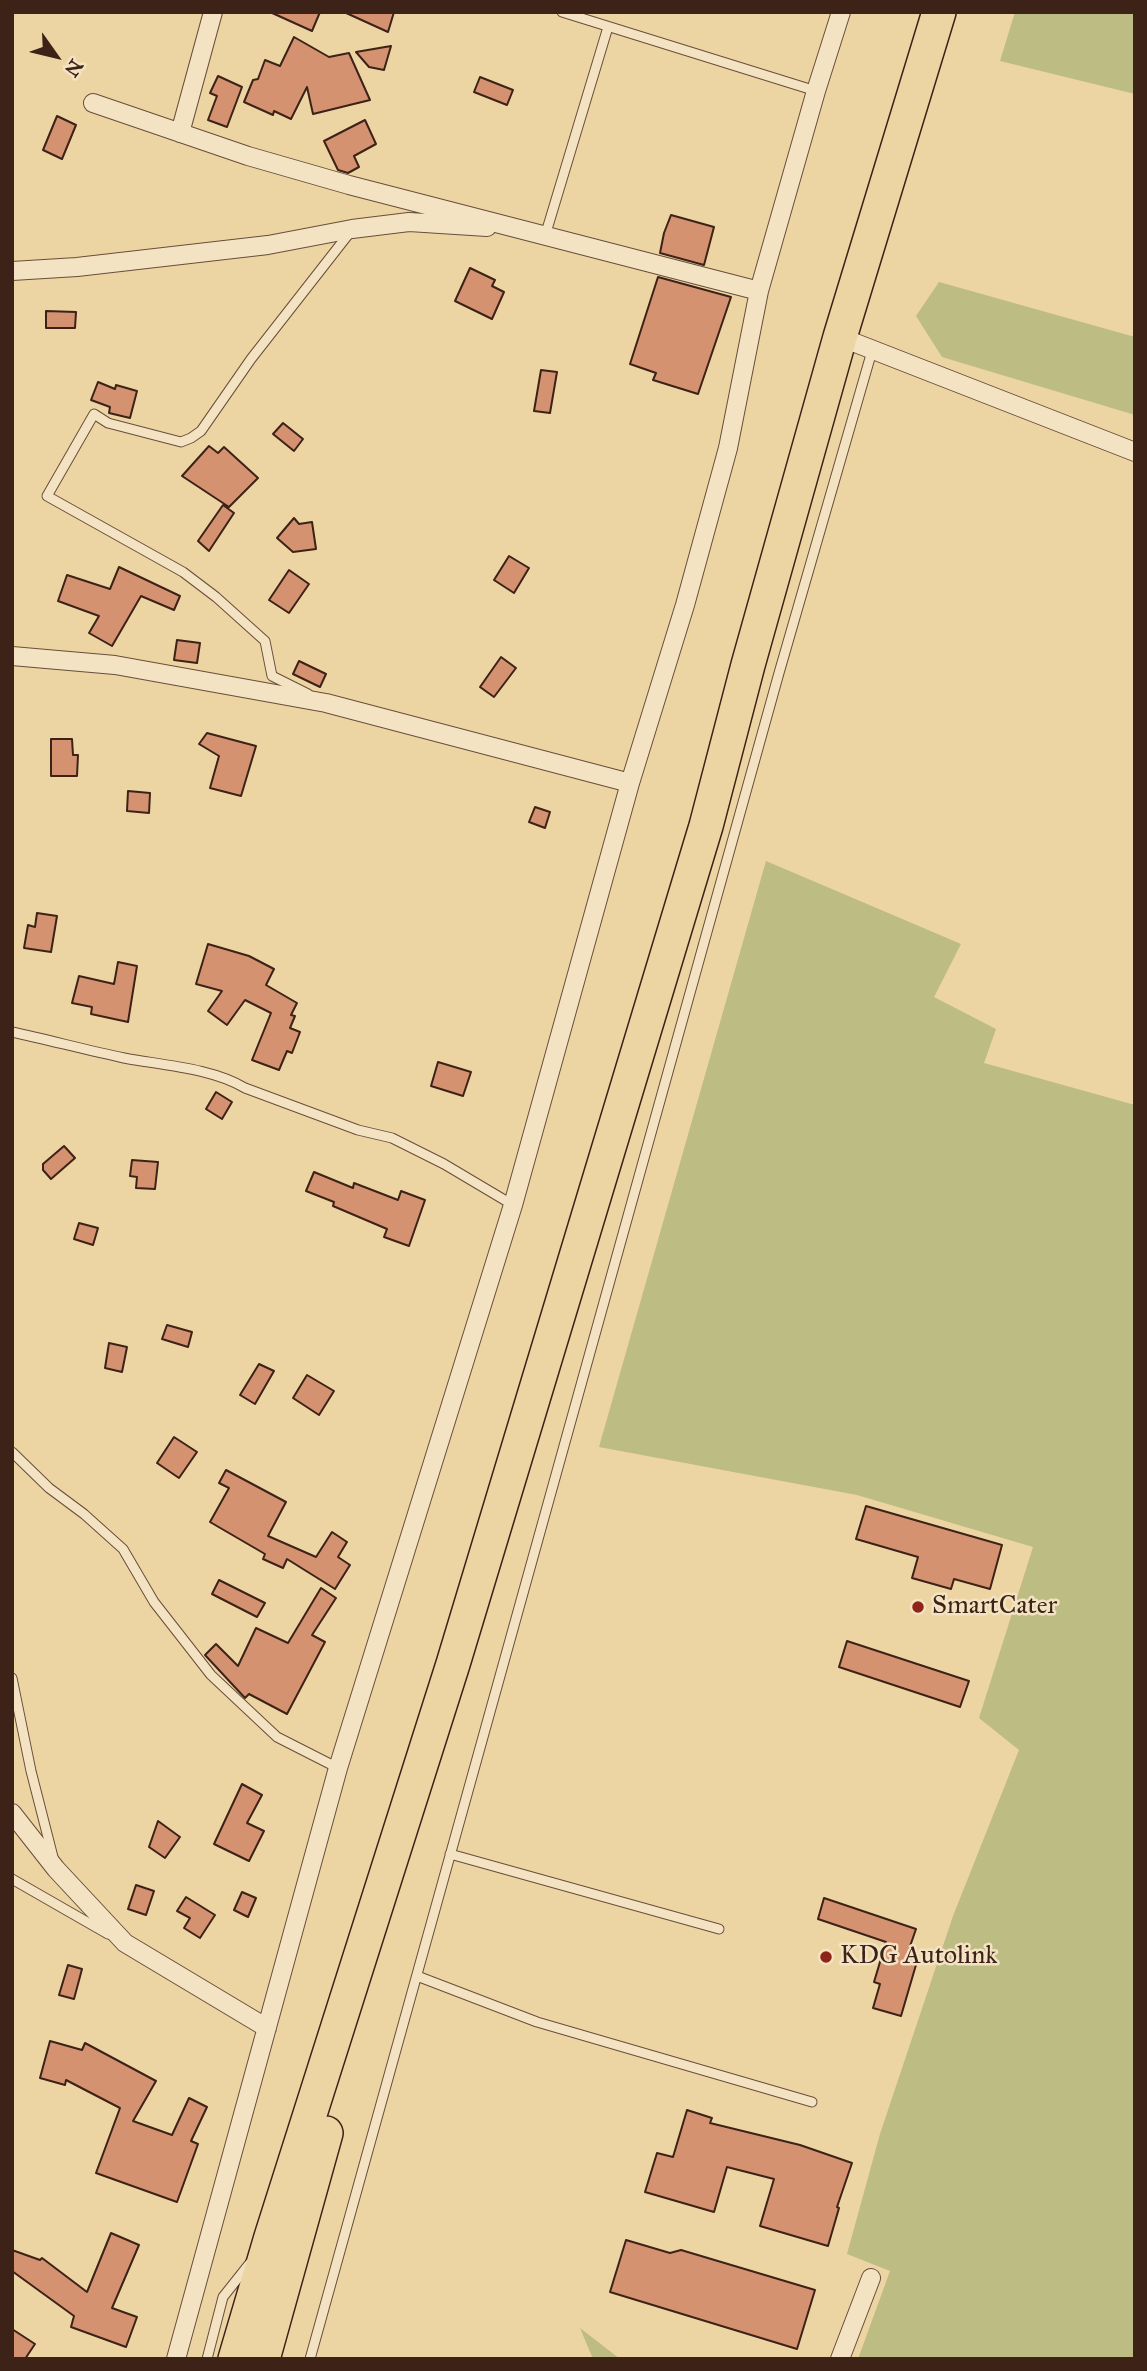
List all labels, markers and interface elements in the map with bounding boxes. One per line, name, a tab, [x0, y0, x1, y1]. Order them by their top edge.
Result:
north arrow	[21, 21, 91, 91]
text: N	[60, 55, 88, 81]
place label: SmartCater	[932, 1591, 1057, 1623]
marker: SmartCater	[910, 1599, 926, 1615]
place label: KDG Autolink	[840, 1941, 997, 1973]
marker: KDG Autolink	[818, 1949, 834, 1965]

